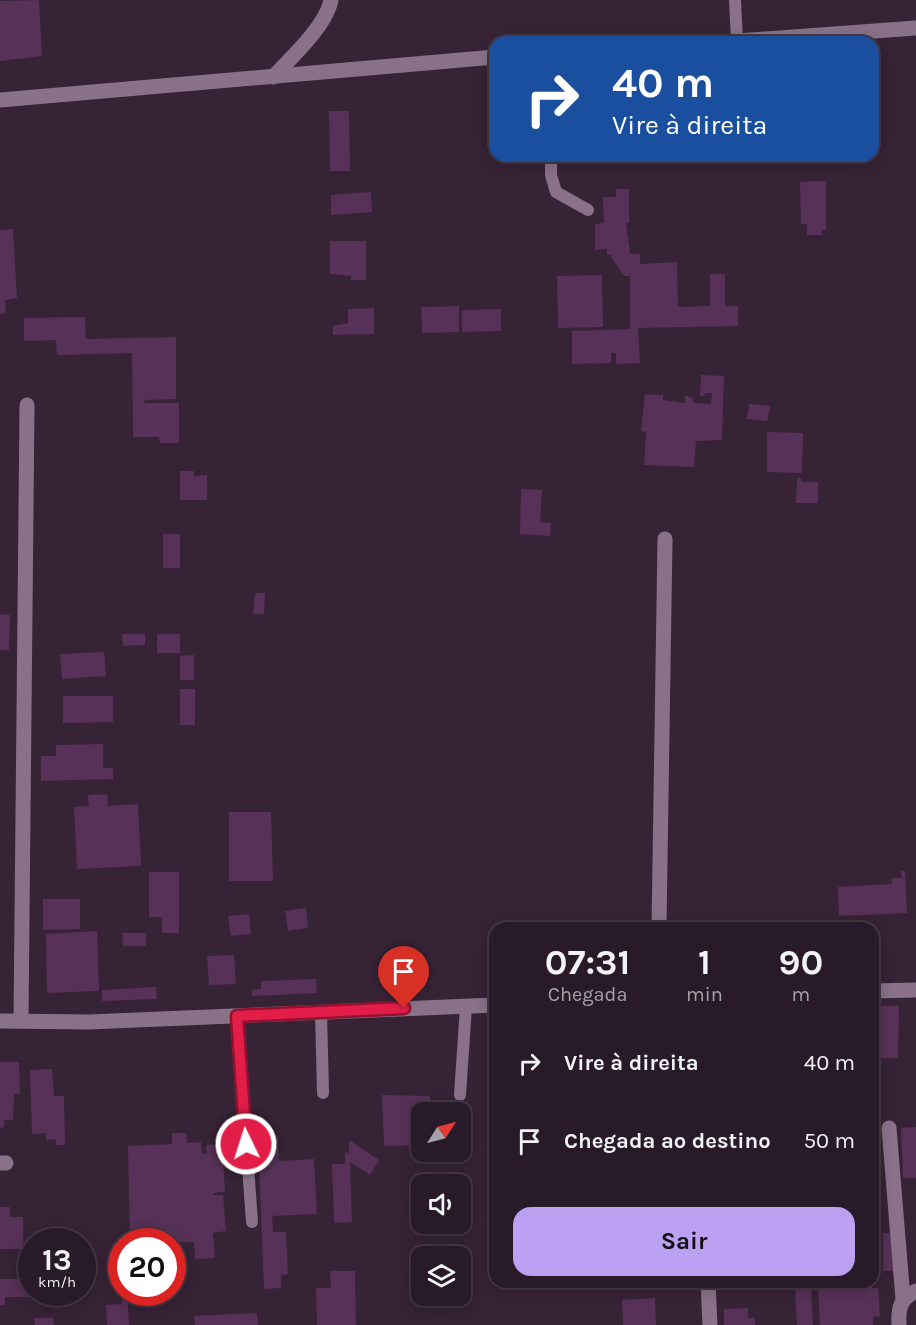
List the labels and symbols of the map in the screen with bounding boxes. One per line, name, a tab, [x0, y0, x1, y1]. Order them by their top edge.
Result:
pin	[378, 946, 429, 1008]
north arrow	[411, 1102, 471, 1162]
position arrow	[214, 1112, 278, 1176]
speed limit sign: 20	[108, 1228, 186, 1306]

